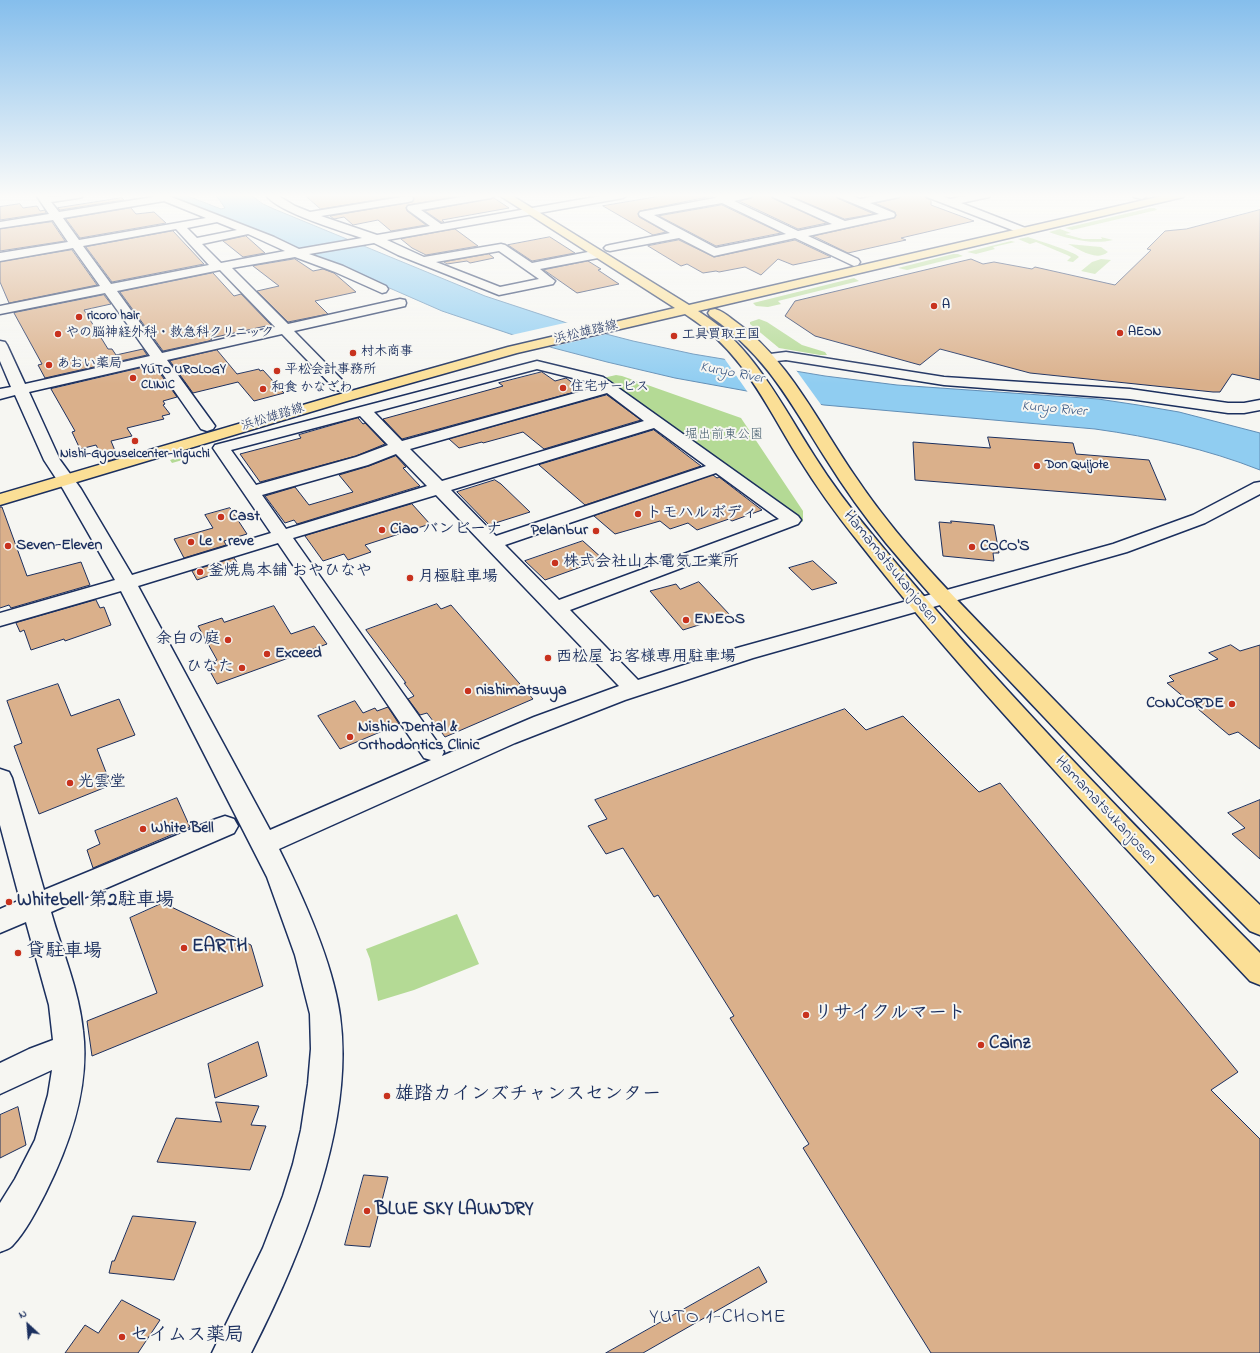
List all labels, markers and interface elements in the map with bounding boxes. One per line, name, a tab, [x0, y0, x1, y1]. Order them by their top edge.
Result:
place label: A	[942, 298, 950, 314]
marker: A	[929, 301, 939, 311]
place label: ricoro hair	[87, 309, 140, 325]
marker: ricoro hair	[74, 312, 84, 322]
street label: 浜松雄踏線	[553, 318, 619, 348]
place label: AEON	[1128, 325, 1161, 341]
place label: やの脳神経外科・救急科クリニック	[66, 326, 274, 342]
place label: 工具買取王国	[682, 328, 760, 344]
marker: AEON	[1115, 328, 1125, 338]
marker: やの脳神経外科・救急科クリニック	[53, 329, 63, 339]
marker: 工具買取王国	[669, 331, 679, 341]
place label: 村木商事	[361, 345, 413, 361]
marker: 村木商事	[348, 348, 358, 358]
place label: あおい薬局	[57, 357, 122, 373]
marker: あおい薬局	[44, 360, 54, 370]
water label: Kuryo River	[699, 360, 765, 388]
place label: YUTO UROLOGY CLINIC	[141, 363, 226, 394]
place label: 平松会計事務所	[285, 363, 376, 379]
marker: 平松会計事務所	[272, 366, 282, 376]
marker: YUTO UROLOGY CLINIC	[128, 373, 138, 383]
place label: 住宅サービス	[571, 380, 649, 396]
place label: 和食 かなざわ	[271, 381, 352, 397]
marker: 住宅サービス	[558, 383, 568, 393]
marker: 和食 かなざわ	[258, 384, 268, 394]
water label: Kuryo River	[1021, 399, 1087, 421]
street label: 浜松雄踏線	[240, 401, 306, 435]
park label: 堀出前東公園	[685, 428, 763, 444]
marker: Nishi-Gyouseicenter-Iriguchi	[130, 436, 140, 446]
place label: Nishi-Gyouseicenter-Iriguchi	[60, 447, 210, 463]
place label: Don Quijote	[1045, 458, 1109, 474]
marker: Don Quijote	[1032, 461, 1042, 471]
place label: トモハルボディ	[646, 504, 758, 524]
place label: Cast	[229, 507, 260, 527]
street label: Hamamatsukanjosen	[838, 507, 942, 629]
marker: トモハルボディ	[633, 509, 643, 519]
marker: Cast	[216, 512, 226, 522]
place label: Ciao バンビーナ	[390, 520, 502, 540]
place label: Pelanbur	[531, 521, 588, 541]
marker: Ciao バンビーナ	[377, 525, 387, 535]
marker: Pelanbur	[591, 526, 601, 536]
place label: Le・reve	[199, 532, 254, 552]
place label: Seven-Eleven	[16, 536, 102, 556]
marker: Le・reve	[186, 537, 196, 547]
place label: COCO'S	[980, 537, 1030, 557]
marker: Seven-Eleven	[3, 541, 13, 551]
marker: COCO'S	[967, 542, 977, 552]
place label: 株式会社山本電気工業所	[563, 553, 739, 573]
marker: 株式会社山本電気工業所	[550, 558, 560, 568]
place label: 釜焼鳥本舗 おやひなや	[208, 562, 372, 582]
marker: 釜焼鳥本舗 おやひなや	[195, 567, 205, 577]
place label: 月極駐車場	[418, 568, 498, 588]
marker: 月極駐車場	[405, 573, 415, 583]
place label: ENEOS	[694, 610, 745, 630]
marker: ENEOS	[681, 615, 691, 625]
place label: 余白の庭	[156, 630, 220, 650]
marker: 余白の庭	[223, 635, 233, 645]
place label: Exceed	[275, 644, 322, 664]
place label: 西松屋 お客様専用駐車場	[556, 648, 736, 668]
marker: Exceed	[262, 649, 272, 659]
marker: 西松屋 お客様専用駐車場	[543, 653, 553, 663]
place label: ひなた	[186, 658, 234, 678]
marker: ひなた	[237, 663, 247, 673]
place label: nishimatsuya	[476, 681, 567, 701]
marker: nishimatsuya	[463, 686, 473, 696]
place label: CONCORDE	[1146, 694, 1224, 714]
marker: CONCORDE	[1227, 699, 1237, 709]
place label: Nishio Dental & Orthodontics Clinic	[358, 718, 480, 756]
marker: Nishio Dental & Orthodontics Clinic	[345, 732, 355, 742]
street label: Hamamatsukanjosen	[1050, 753, 1160, 869]
place label: 光雲堂	[78, 773, 126, 793]
marker: 光雲堂	[65, 778, 75, 788]
place label: White Bell	[151, 819, 214, 839]
marker: White Bell	[138, 824, 148, 834]
place label: Whitebell 第2駐車場	[17, 891, 174, 913]
marker: Whitebell 第2駐車場	[4, 897, 14, 907]
place label: EARTH	[192, 937, 248, 959]
place label: 貸駐車場	[26, 942, 102, 964]
marker: EARTH	[179, 943, 189, 953]
marker: 貸駐車場	[13, 948, 23, 958]
place label: リサイクルマート	[814, 1004, 966, 1026]
marker: リサイクルマート	[801, 1010, 811, 1020]
place label: Cainz	[989, 1034, 1030, 1056]
marker: Cainz	[976, 1040, 986, 1050]
place label: 雄踏カインズチャンスセンター	[395, 1085, 661, 1107]
marker: 雄踏カインズチャンスセンター	[382, 1091, 392, 1101]
place label: BLUE SKY LAUNDRY	[375, 1200, 534, 1222]
marker: BLUE SKY LAUNDRY	[362, 1206, 372, 1216]
north arrow	[8, 1305, 48, 1345]
text: N	[16, 1305, 30, 1323]
district label: YUTO 1-CHOME	[649, 1307, 787, 1331]
place label: セイムス薬局	[130, 1326, 244, 1348]
marker: セイムス薬局	[117, 1332, 127, 1342]

